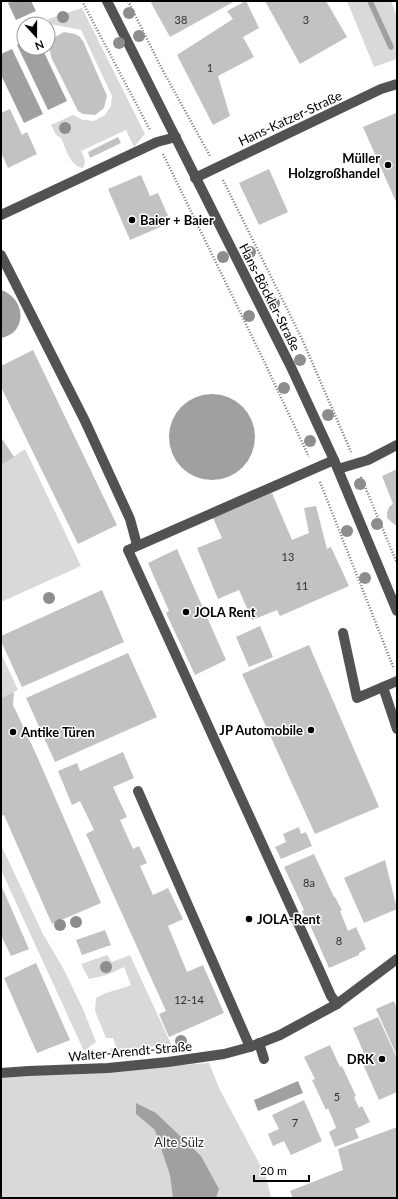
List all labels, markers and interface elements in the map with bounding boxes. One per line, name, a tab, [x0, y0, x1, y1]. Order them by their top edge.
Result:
house number: 38	[175, 13, 187, 26]
house number: 3	[303, 13, 309, 26]
north arrow	[16, 16, 56, 56]
text: N	[33, 38, 46, 53]
house number: 1	[207, 61, 213, 74]
street label: Hans-Katzer-Straße	[236, 87, 344, 149]
place label: Müller Holzgroßhandel	[288, 150, 380, 181]
marker: Müller Holzgroßhandel	[383, 160, 393, 170]
place label: Baier + Baier	[140, 212, 214, 228]
marker: Baier + Baier	[127, 215, 137, 225]
street label: Hans-Böckler-Straße	[236, 241, 304, 354]
house number: 13	[282, 550, 294, 563]
house number: 11	[296, 579, 308, 592]
place label: JOLA Rent	[194, 604, 256, 620]
marker: JOLA Rent	[181, 607, 191, 617]
place label: JP Automobile	[219, 722, 303, 738]
place label: Antike Türen	[20, 724, 95, 740]
marker: JP Automobile	[306, 725, 316, 735]
marker: Antike Türen	[8, 727, 18, 737]
house number: 8a	[303, 876, 315, 889]
place label: JOLA-Rent	[257, 911, 321, 927]
marker: JOLA-Rent	[244, 914, 254, 924]
house number: 8	[336, 934, 342, 947]
house number: 12-14	[174, 993, 204, 1006]
street label: Walter-Arendt-Straße	[67, 1038, 193, 1064]
place label: DRK	[347, 1051, 375, 1067]
marker: DRK	[377, 1054, 387, 1064]
house number: 5	[334, 1090, 340, 1103]
house number: 7	[292, 1116, 298, 1129]
park label: Alte Sülz	[154, 1134, 204, 1150]
scale bar	[254, 1157, 309, 1183]
text: 20 m	[260, 1163, 287, 1178]

